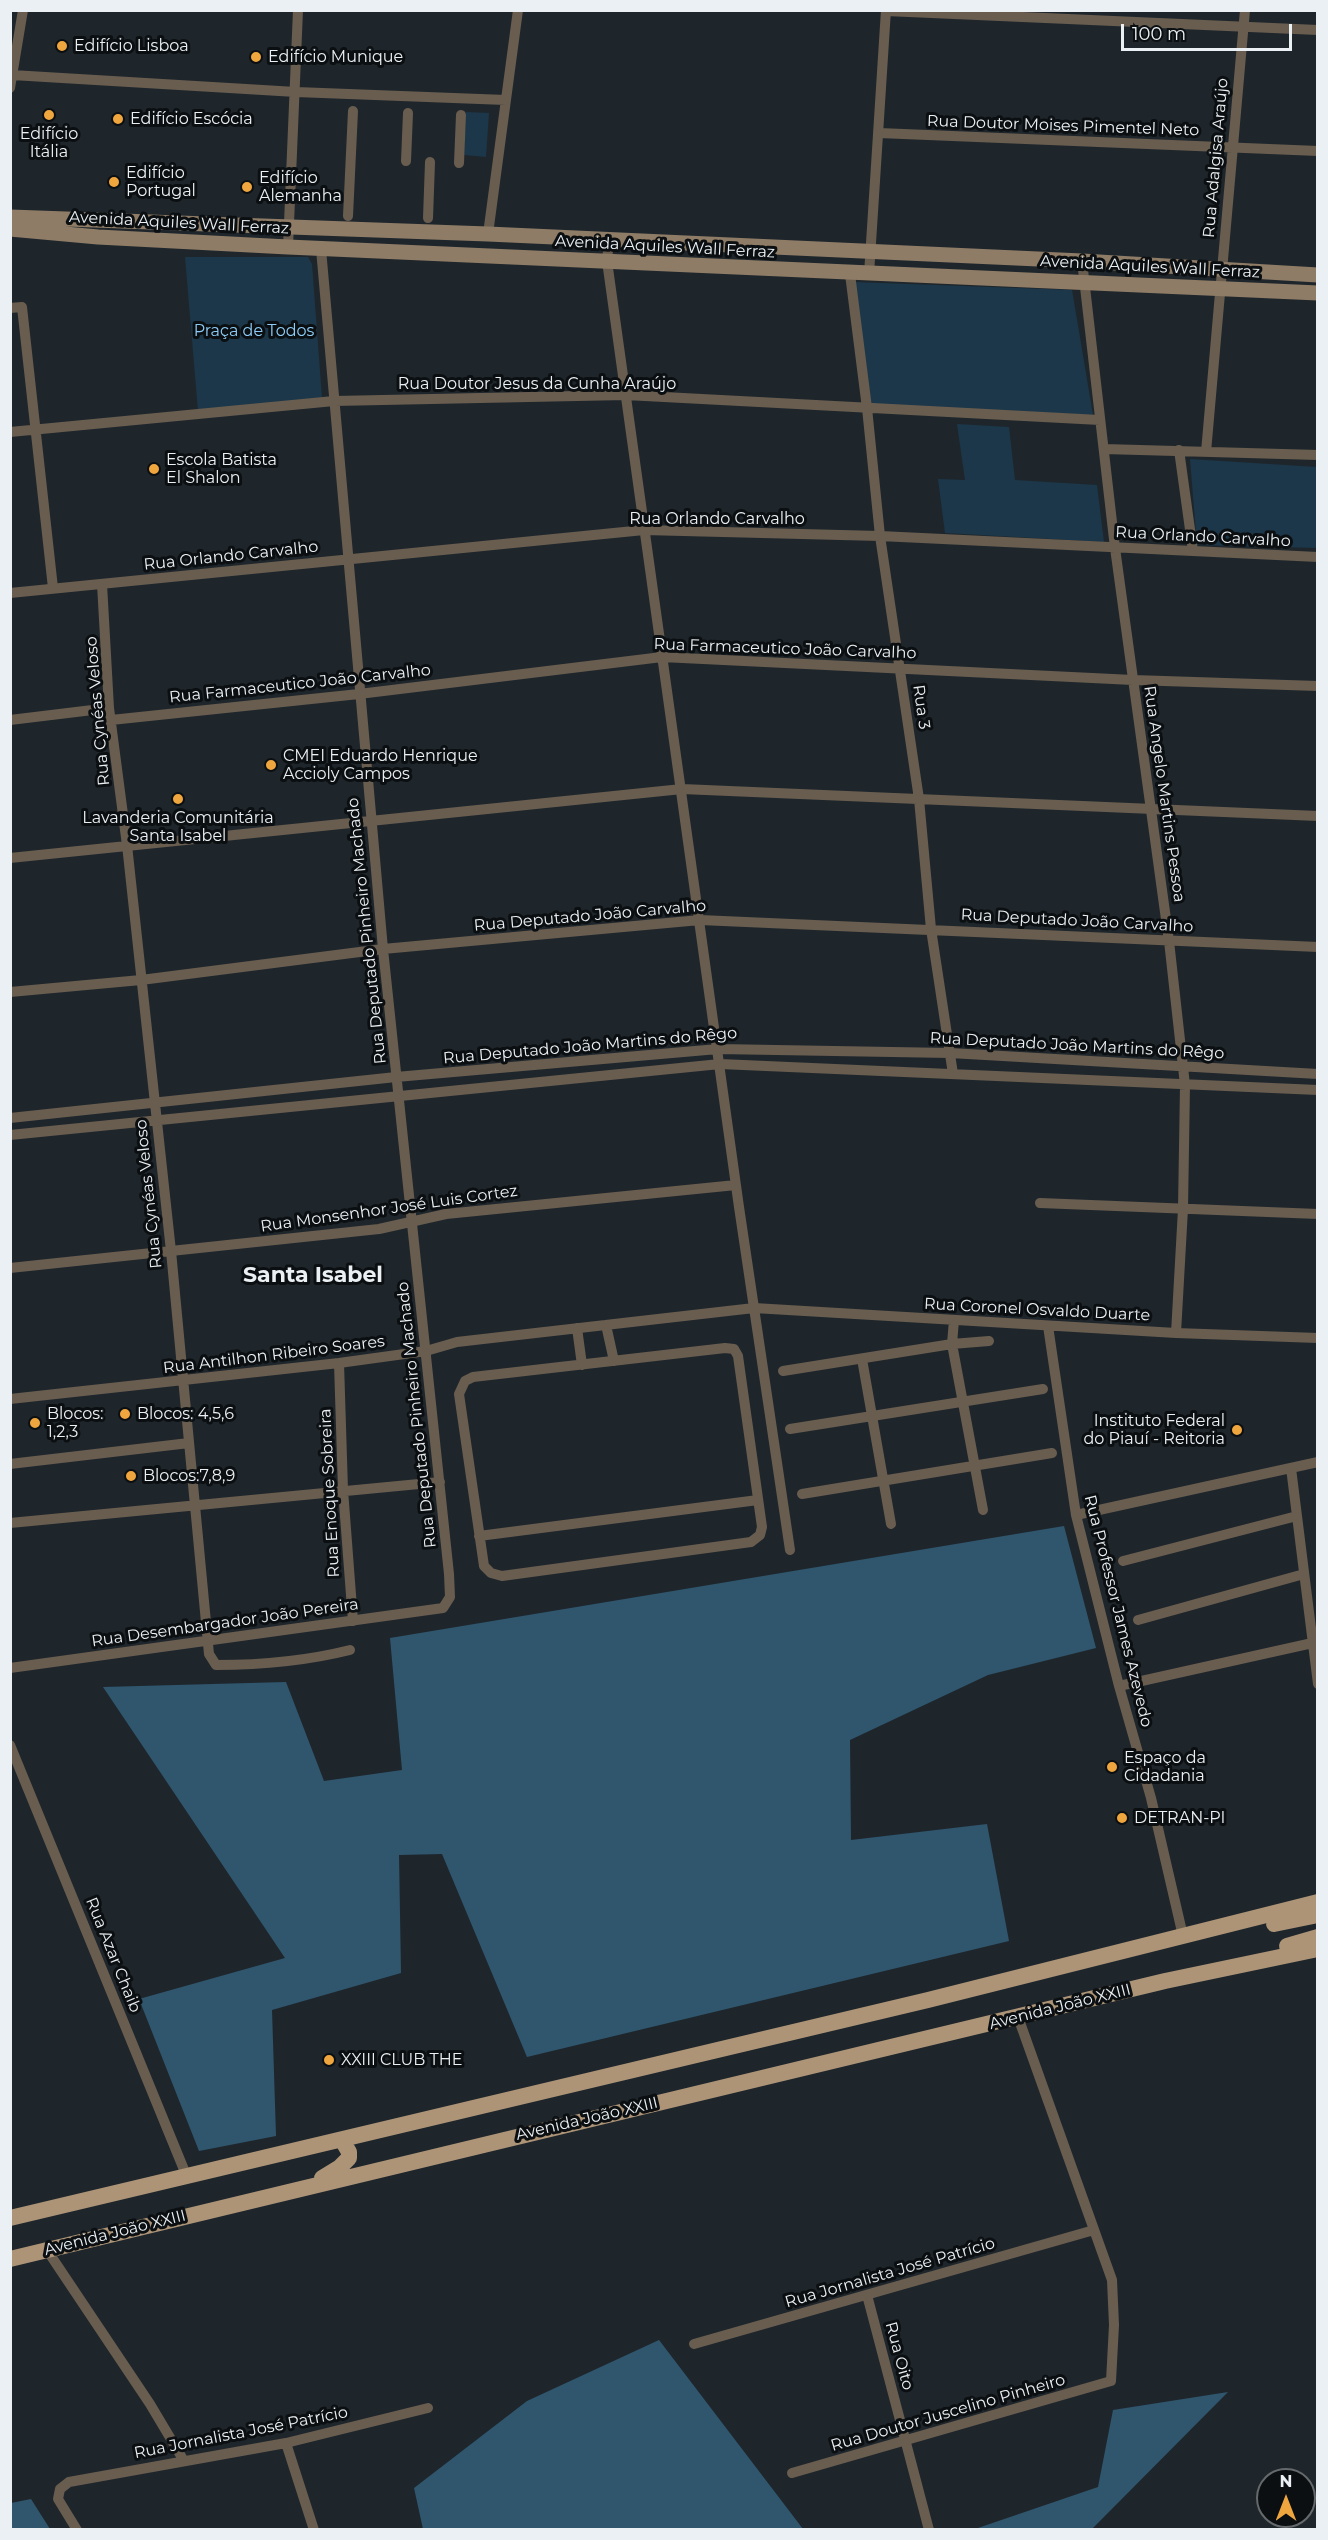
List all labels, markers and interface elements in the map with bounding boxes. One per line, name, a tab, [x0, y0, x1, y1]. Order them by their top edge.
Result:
scale bar	[1124, 12, 1295, 50]
text: 100 m	[1132, 23, 1186, 45]
place label: Edifício Lisboa	[74, 36, 189, 56]
marker: Edifício Lisboa	[55, 39, 69, 53]
place label: Edifício Munique	[268, 47, 403, 67]
marker: Edifício Munique	[249, 50, 263, 64]
street label: Rua Adalgisa Araújo	[1199, 77, 1233, 239]
marker: Edifício Itália	[42, 108, 56, 122]
place label: Edifício Escócia	[130, 109, 253, 129]
marker: Edifício Escócia	[111, 112, 125, 126]
street label: Rua Doutor Moises Pimentel Neto	[927, 112, 1199, 140]
place label: Edifício Itália	[20, 124, 78, 162]
place label: Edifício Portugal	[126, 163, 196, 201]
place label: Edifício Alemanha	[259, 168, 342, 206]
marker: Edifício Portugal	[107, 175, 121, 189]
marker: Edifício Alemanha	[240, 180, 254, 194]
street label: Avenida Aquiles Wall Ferraz	[68, 208, 290, 238]
street label: Avenida Aquiles Wall Ferraz	[554, 232, 776, 262]
street label: Avenida Aquiles Wall Ferraz	[1039, 252, 1261, 282]
park label: Praça de Todos	[194, 321, 314, 341]
street label: Rua Doutor Jesus da Cunha Araújo	[398, 374, 676, 394]
place label: Escola Batista El Shalon	[166, 450, 277, 488]
marker: Escola Batista El Shalon	[147, 462, 161, 476]
street label: Rua Orlando Carvalho	[629, 509, 805, 529]
street label: Rua Orlando Carvalho	[1115, 523, 1291, 551]
street label: Rua Orlando Carvalho	[143, 537, 319, 575]
street label: Rua Farmaceutico João Carvalho	[653, 635, 917, 663]
street label: Rua Cynéas Veloso	[82, 636, 114, 786]
street label: Rua Farmaceutico João Carvalho	[168, 661, 432, 707]
street label: Rua 3	[908, 683, 934, 731]
street label: Rua Angelo Martins Pessoa	[1139, 685, 1189, 903]
place label: CMEI Eduardo Henrique Accioly Campos	[283, 746, 478, 784]
marker: CMEI Eduardo Henrique Accioly Campos	[264, 758, 278, 772]
marker: Lavanderia Comunitária Santa Isabel	[171, 792, 185, 806]
street label: Rua Deputado Pinheiro Machado	[343, 797, 391, 1065]
place label: Lavanderia Comunitária Santa Isabel	[82, 808, 274, 846]
street label: Rua Deputado João Carvalho	[473, 896, 707, 936]
street label: Rua Deputado João Carvalho	[960, 905, 1194, 937]
street label: Rua Deputado João Martins do Rêgo	[442, 1024, 738, 1068]
street label: Rua Deputado João Martins do Rêgo	[929, 1029, 1225, 1063]
street label: Rua Cynéas Veloso	[132, 1119, 166, 1269]
street label: Rua Monsenhor José Luis Cortez	[259, 1181, 519, 1237]
district label: Santa Isabel	[243, 1263, 383, 1289]
street label: Rua Deputado Pinheiro Machado	[393, 1281, 441, 1549]
street label: Rua Coronel Osvaldo Duarte	[923, 1294, 1151, 1326]
street label: Rua Antilhon Ribeiro Soares	[162, 1332, 386, 1378]
place label: Blocos: 1,2,3	[47, 1404, 103, 1442]
place label: Blocos: 4,5,6	[137, 1404, 234, 1424]
marker: Blocos: 4,5,6	[118, 1407, 132, 1421]
street label: Rua Enoque Sobreira	[316, 1408, 344, 1578]
place label: Instituto Federal do Piauí - Reitoria	[1083, 1411, 1225, 1449]
marker: Blocos: 1,2,3	[28, 1416, 42, 1430]
marker: Instituto Federal do Piauí - Reitoria	[1230, 1423, 1244, 1437]
place label: Blocos:7,8,9	[143, 1466, 235, 1486]
marker: Blocos:7,8,9	[124, 1469, 138, 1483]
street label: Rua Professor James Azevedo	[1080, 1493, 1156, 1729]
street label: Rua Desembargador João Pereira	[90, 1595, 360, 1651]
place label: Espaço da Cidadania	[1124, 1748, 1206, 1786]
marker: Espaço da Cidadania	[1105, 1760, 1119, 1774]
place label: DETRAN-PI	[1134, 1808, 1225, 1828]
marker: DETRAN-PI	[1115, 1811, 1129, 1825]
street label: Rua Azar Chaib	[81, 1895, 145, 2015]
street label: Avenida João XXIII	[987, 1980, 1133, 2034]
place label: XXIII CLUB THE	[341, 2050, 462, 2070]
marker: XXIII CLUB THE	[322, 2053, 336, 2067]
street label: Avenida João XXIII	[514, 2093, 660, 2145]
street label: Avenida João XXIII	[42, 2206, 188, 2260]
street label: Rua Jornalista José Patrício	[783, 2234, 997, 2312]
street label: Rua Oito	[881, 2320, 917, 2392]
street label: Rua Doutor Juscelino Pinheiro	[828, 2370, 1068, 2456]
street label: Rua Jornalista José Patrício	[132, 2403, 350, 2463]
north arrow	[1256, 2468, 1316, 2528]
text: N	[1280, 2472, 1292, 2491]

